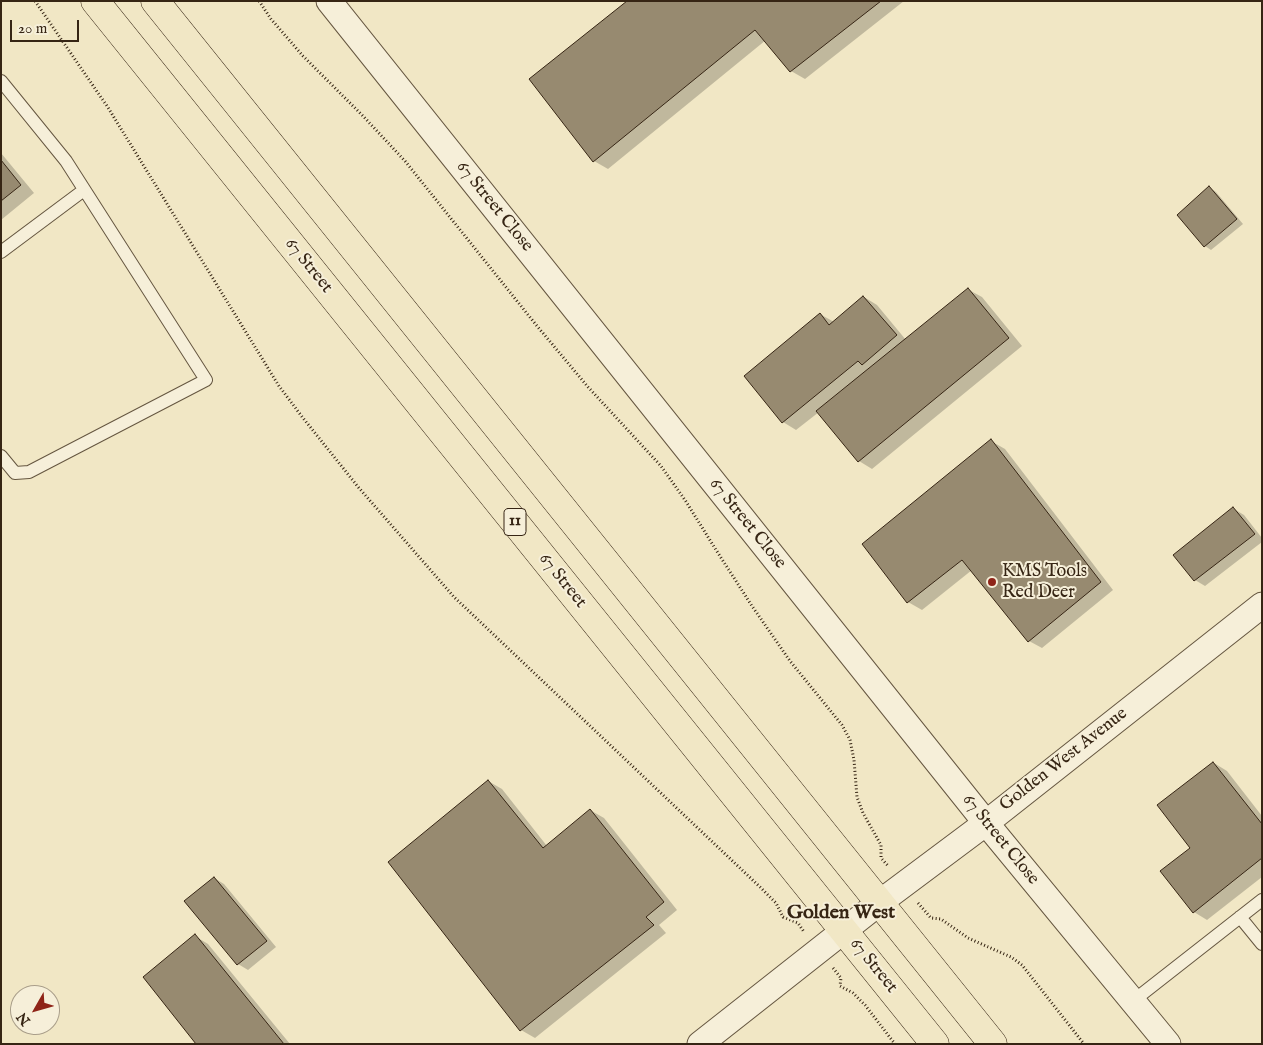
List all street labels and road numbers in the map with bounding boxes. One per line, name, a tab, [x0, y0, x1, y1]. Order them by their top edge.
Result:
street label: 67 Street Close	[451, 157, 537, 257]
street label: 67 Street	[279, 234, 337, 298]
street label: 67 Street Close	[704, 474, 790, 574]
road number: 11	[504, 508, 526, 536]
street label: 67 Street	[533, 549, 591, 613]
street label: Golden West Avenue	[996, 703, 1132, 817]
street label: 67 Street Close	[957, 790, 1043, 890]
street label: 67 Street	[844, 934, 902, 998]

